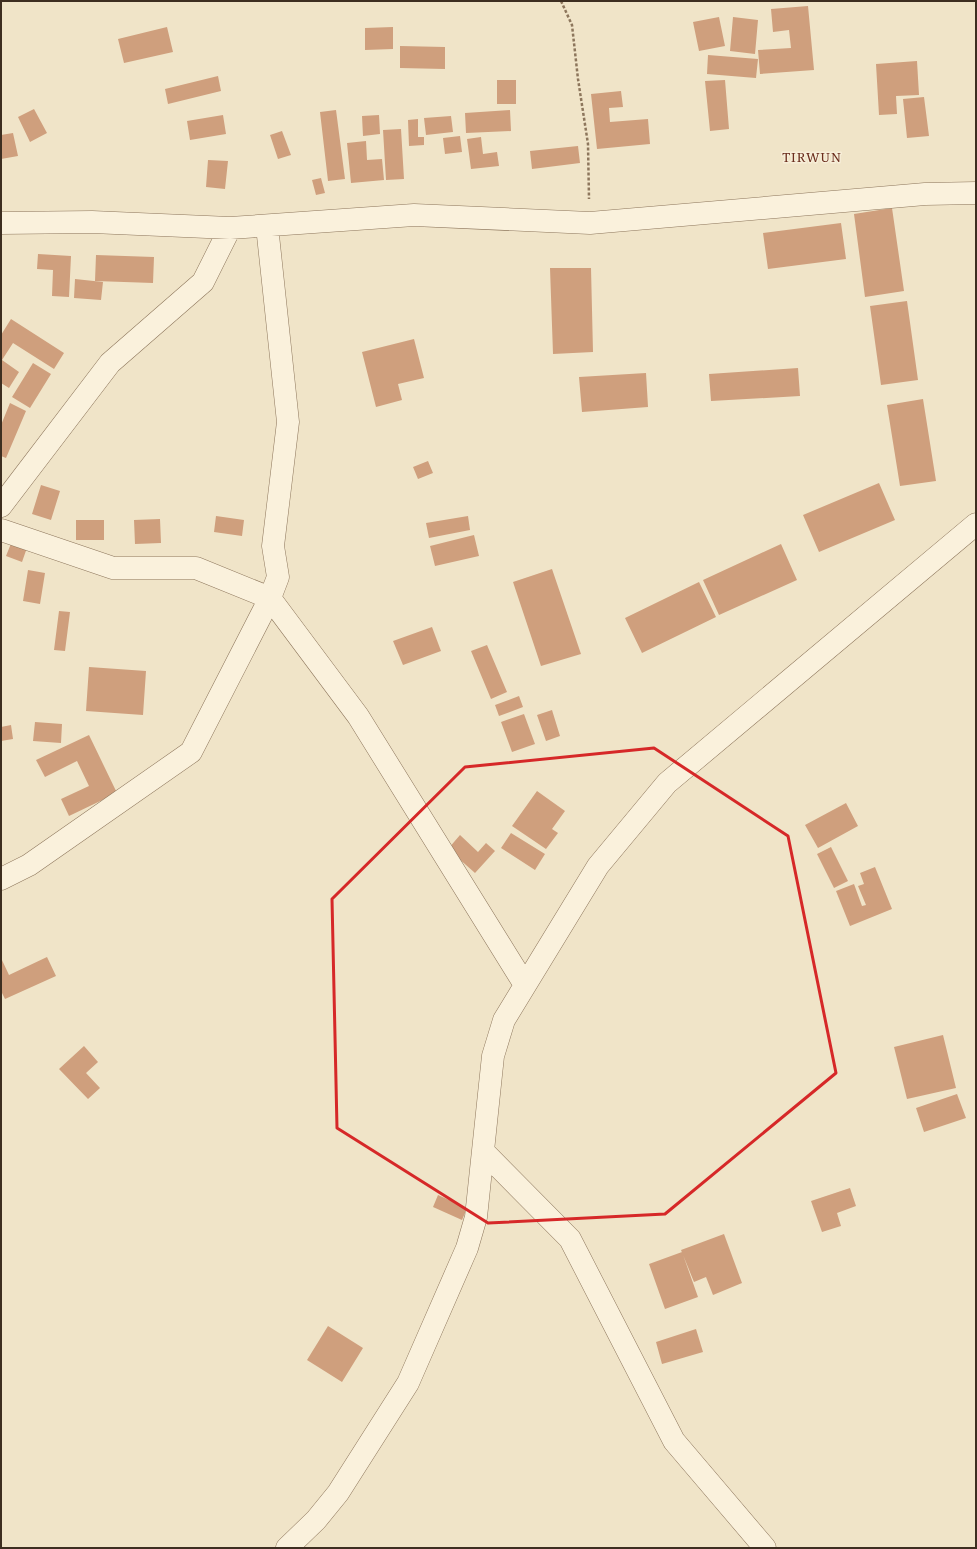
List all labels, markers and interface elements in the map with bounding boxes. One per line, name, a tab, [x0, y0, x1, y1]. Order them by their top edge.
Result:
district label: TIRWUN	[782, 148, 842, 166]

